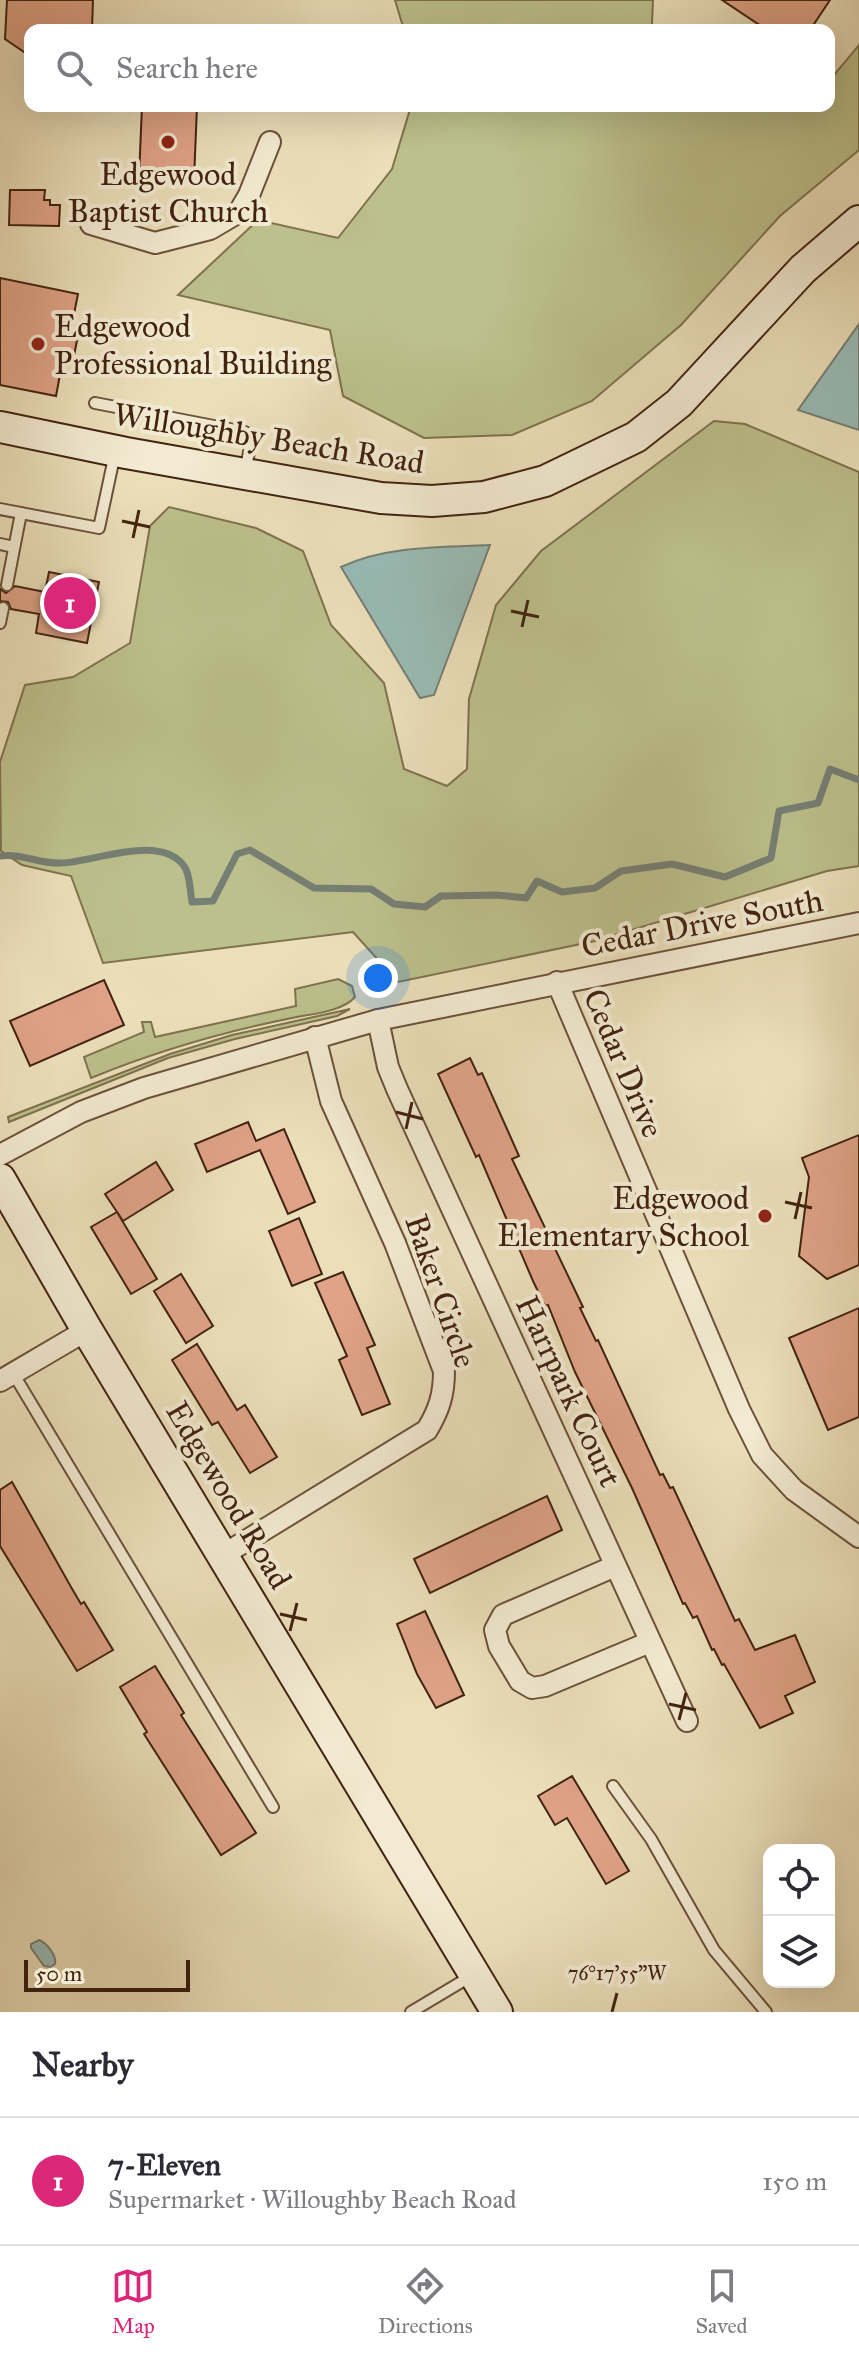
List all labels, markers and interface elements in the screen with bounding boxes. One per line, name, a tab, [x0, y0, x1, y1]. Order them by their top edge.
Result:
search box	[24, 24, 835, 112]
icon: search	[52, 46, 96, 90]
text: Search here	[116, 50, 258, 86]
marker: Edgewood Baptist Church	[159, 133, 177, 151]
place label: Edgewood Baptist Church	[68, 155, 268, 231]
place label: Edgewood Professional Building	[54, 307, 333, 383]
marker: Edgewood Professional Building	[29, 335, 47, 353]
street label: Willoughby Beach Road	[111, 395, 427, 482]
pin: 1	[44, 573, 96, 633]
street label: Cedar Drive South	[578, 881, 826, 966]
your location	[358, 958, 398, 998]
street label: Cedar Drive	[575, 983, 672, 1143]
place label: Edgewood Elementary School	[497, 1179, 749, 1255]
marker: Edgewood Elementary School	[756, 1207, 774, 1225]
street label: Baker Circle	[396, 1209, 485, 1373]
street label: Harrpark Court	[507, 1289, 630, 1493]
street label: Edgewood Road	[157, 1394, 300, 1596]
map controls	[763, 1844, 835, 1988]
button: locate	[763, 1844, 835, 1916]
button: layers	[763, 1916, 835, 1988]
scale bar	[24, 1956, 190, 1992]
text: 50 m	[36, 1960, 82, 1987]
text: 76°17'55"W	[568, 1961, 667, 1985]
text: Nearby	[32, 2044, 134, 2085]
text: 7-Eleven	[108, 2147, 221, 2183]
text: 1	[53, 2165, 63, 2197]
text: 150 m	[762, 2165, 827, 2197]
text: Supermarket · Willoughby Beach Road	[108, 2183, 516, 2215]
tab: Map	[111, 2264, 155, 2339]
tab: Directions	[378, 2264, 473, 2339]
tab: Saved	[695, 2264, 748, 2339]

